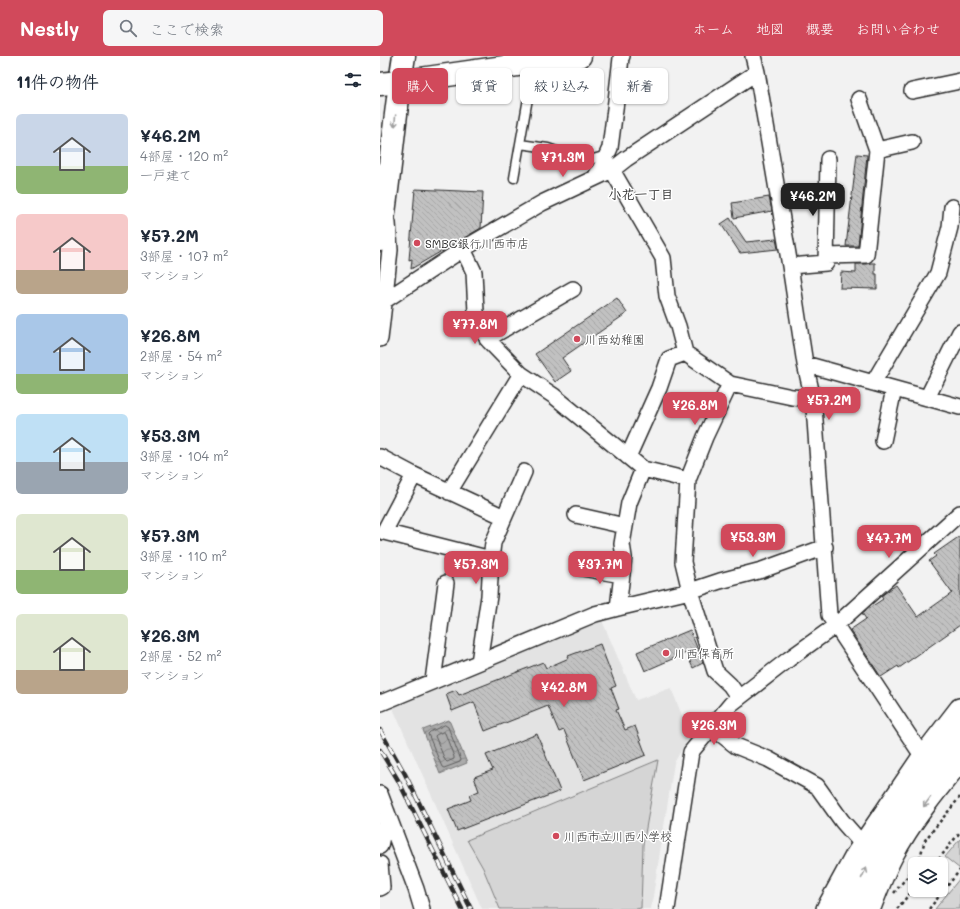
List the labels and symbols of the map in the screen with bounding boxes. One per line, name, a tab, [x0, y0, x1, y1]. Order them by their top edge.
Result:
one-way arrow	[391, 114, 399, 127]
pin: ¥71.3M	[530, 144, 596, 178]
pin: ¥46.2M	[780, 183, 846, 217]
district label: 小花一丁目	[608, 185, 674, 202]
place label: SMBC銀行川西市店	[425, 235, 529, 251]
marker: SMBC銀行川西市店	[412, 238, 422, 248]
pin: ¥77.8M	[442, 311, 508, 345]
place label: 川西幼稚園	[585, 331, 645, 347]
marker: 川西幼稚園	[572, 334, 582, 344]
pin: ¥57.2M	[796, 387, 862, 421]
pin: ¥26.8M	[662, 392, 728, 426]
pin: ¥53.3M	[720, 524, 786, 558]
pin: ¥47.7M	[856, 525, 922, 559]
pin: ¥57.3M	[443, 551, 509, 585]
pin: ¥37.7M	[567, 551, 633, 585]
place label: 川西保育所	[674, 645, 734, 661]
marker: 川西保育所	[661, 648, 671, 658]
pin: ¥42.8M	[531, 674, 597, 708]
pin: ¥26.3M	[681, 712, 747, 746]
one-way arrow	[923, 796, 931, 807]
place label: 川西市立川西小学校	[564, 828, 672, 844]
marker: 川西市立川西小学校	[551, 831, 561, 841]
one-way arrow	[861, 867, 868, 879]

